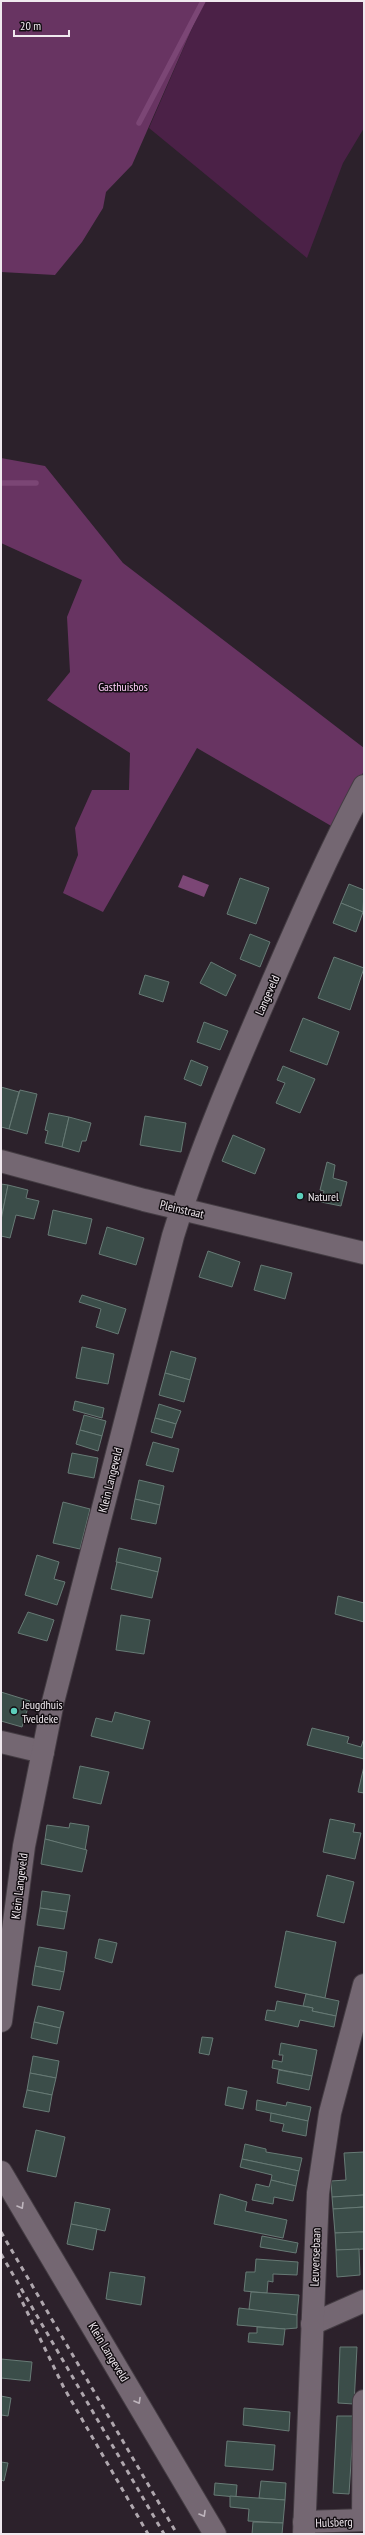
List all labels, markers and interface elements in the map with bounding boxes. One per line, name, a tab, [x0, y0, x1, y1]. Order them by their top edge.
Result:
scale bar	[14, 12, 69, 38]
text: 20 m	[20, 18, 41, 33]
park label: Gasthuisbos	[98, 679, 148, 694]
street label: Langeveld	[252, 973, 282, 1017]
place label: Naturel	[308, 1189, 339, 1204]
marker: Naturel	[295, 1191, 305, 1201]
street label: Pleinstraat	[159, 1197, 206, 1221]
street label: Klein Langeveld	[95, 1446, 125, 1514]
place label: Jeugdhuis Tveldeke	[21, 1697, 63, 1726]
marker: Jeugdhuis Tveldeke	[9, 1706, 19, 1716]
street label: Klein Langeveld	[8, 1852, 30, 1920]
one-way arrow	[16, 2202, 24, 2209]
street label: Leuvensebaan	[306, 2227, 324, 2287]
street label: Klein Langeveld	[85, 2320, 133, 2384]
one-way arrow	[134, 2397, 141, 2404]
one-way arrow	[199, 2510, 206, 2517]
street label: Hulsberg	[315, 2514, 353, 2530]

